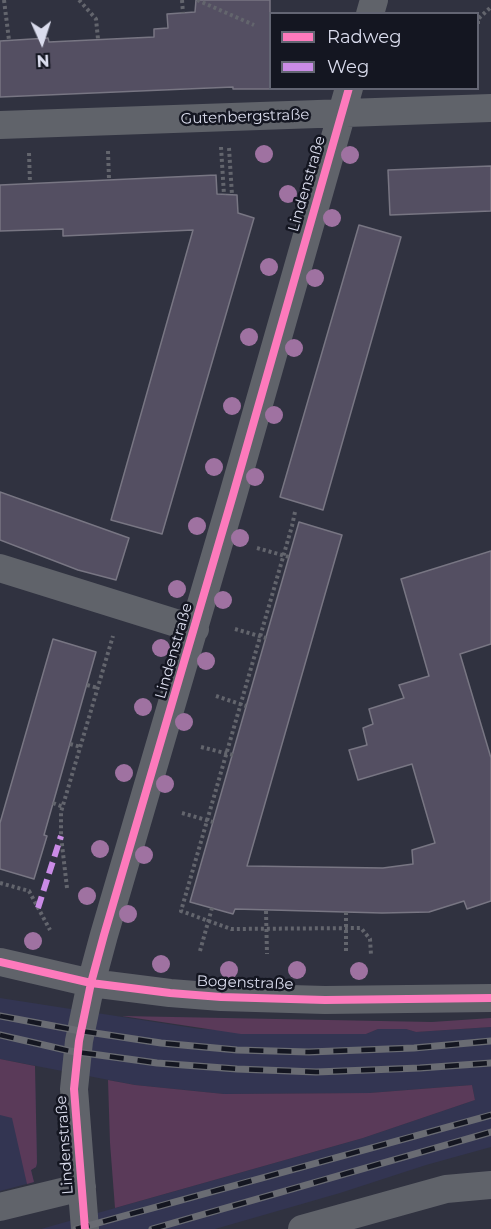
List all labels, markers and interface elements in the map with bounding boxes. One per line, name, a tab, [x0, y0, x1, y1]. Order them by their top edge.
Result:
north arrow	[12, 12, 72, 72]
legend	[269, 12, 479, 90]
text: Radweg	[327, 26, 402, 48]
text: N	[36, 51, 50, 70]
text: Weg	[327, 56, 369, 78]
street label: Gutenbergstraße	[180, 106, 310, 128]
street label: Lindenstraße	[285, 134, 329, 234]
street label: Lindenstraße	[152, 601, 196, 701]
street label: Bogenstraße	[196, 972, 294, 994]
street label: Lindenstraße	[53, 1095, 77, 1195]

